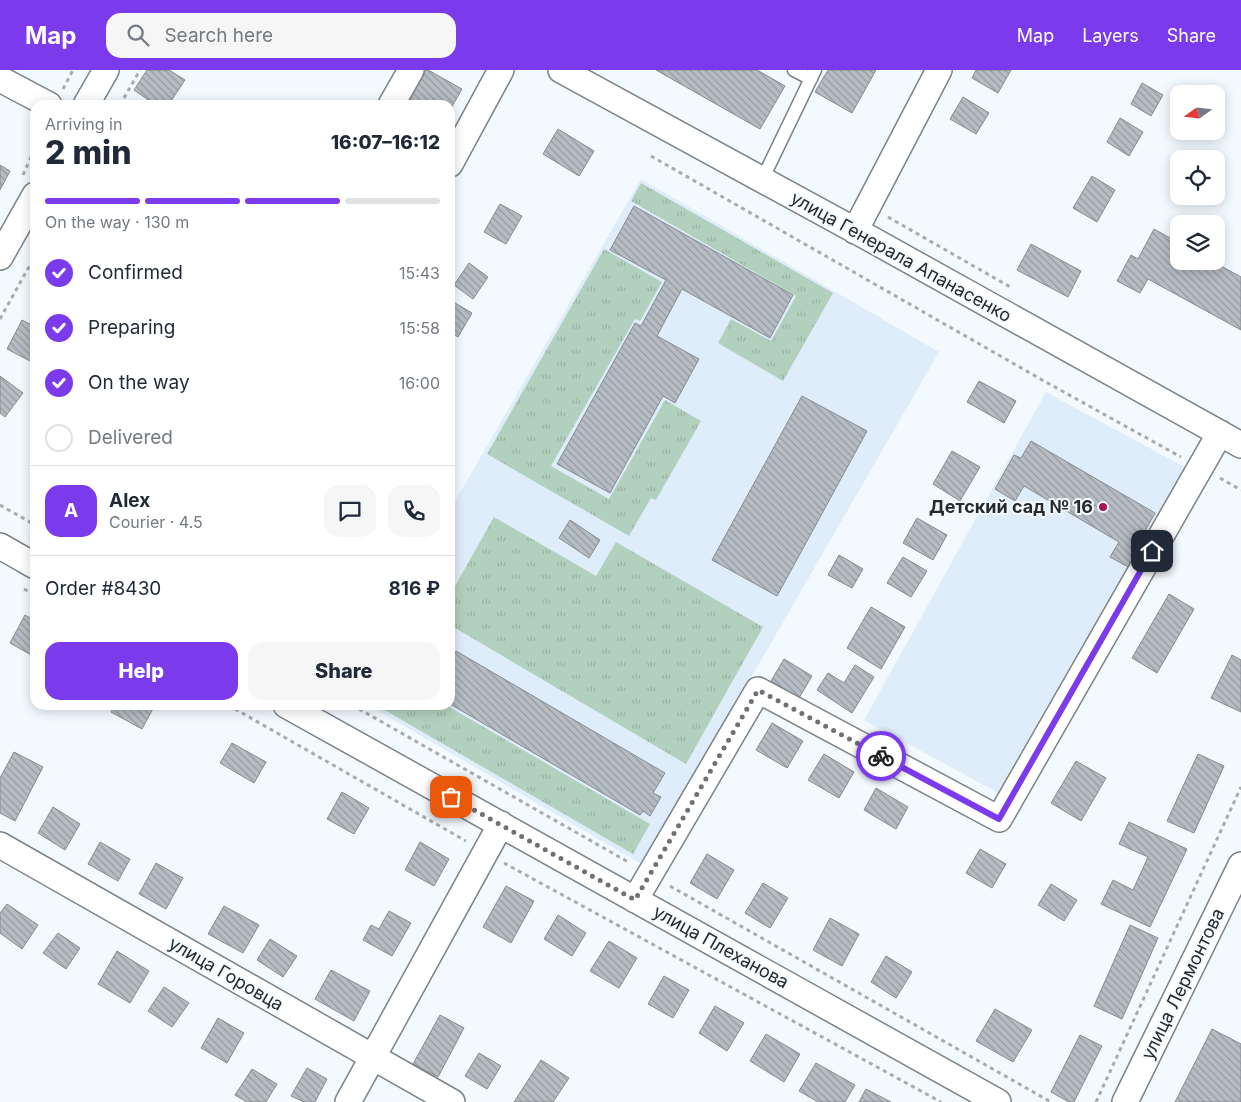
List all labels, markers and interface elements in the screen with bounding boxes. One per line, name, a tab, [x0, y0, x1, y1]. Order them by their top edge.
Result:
search box	[106, 13, 456, 58]
text: Map	[25, 21, 76, 50]
icon: search	[124, 21, 152, 49]
text: Search here	[164, 24, 273, 47]
text: Map	[1017, 25, 1054, 46]
text: Layers	[1082, 25, 1139, 46]
text: Share	[1167, 25, 1216, 46]
north arrow	[1170, 85, 1225, 140]
map controls	[1170, 85, 1225, 270]
text: Arriving in	[45, 114, 122, 134]
text: 16:07–16:12	[331, 131, 440, 154]
text: 2 min	[45, 133, 131, 172]
button: locate	[1170, 150, 1225, 205]
street label: улица Генерала Апанасенко	[787, 187, 1015, 326]
text: On the way · 130 m	[45, 212, 189, 232]
button: layers	[1170, 215, 1225, 270]
icon: check	[45, 259, 73, 287]
text: Confirmed	[88, 261, 183, 284]
text: 15:43	[399, 263, 440, 283]
icon: check	[45, 314, 73, 342]
text: Preparing	[88, 316, 175, 339]
text: 15:58	[400, 318, 440, 338]
icon: check	[45, 369, 73, 397]
text: On the way	[88, 371, 190, 394]
text: 16:00	[399, 373, 440, 393]
text: Delivered	[88, 426, 173, 449]
button: chat	[324, 485, 376, 537]
button: phone	[388, 485, 440, 537]
text: Alex	[109, 489, 150, 512]
place label: Детский сад № 16	[929, 496, 1093, 517]
text: A	[64, 499, 78, 522]
marker: Детский сад № 16	[1097, 501, 1109, 513]
text: Courier · 4.5	[109, 512, 203, 532]
pin	[1131, 530, 1173, 572]
icon: home	[1138, 537, 1166, 565]
text: Order #8430	[45, 577, 161, 600]
text: 816 ₽	[389, 577, 440, 600]
button: Help	[45, 642, 238, 700]
button: Share	[248, 642, 440, 700]
courier	[856, 731, 906, 781]
icon: bike	[867, 742, 895, 770]
pin	[430, 776, 472, 818]
icon: bag	[437, 783, 465, 811]
street label: улица Плеханова	[650, 901, 793, 993]
street label: улица Лермонтова	[1137, 905, 1228, 1063]
street label: улица Горовца	[165, 932, 287, 1015]

